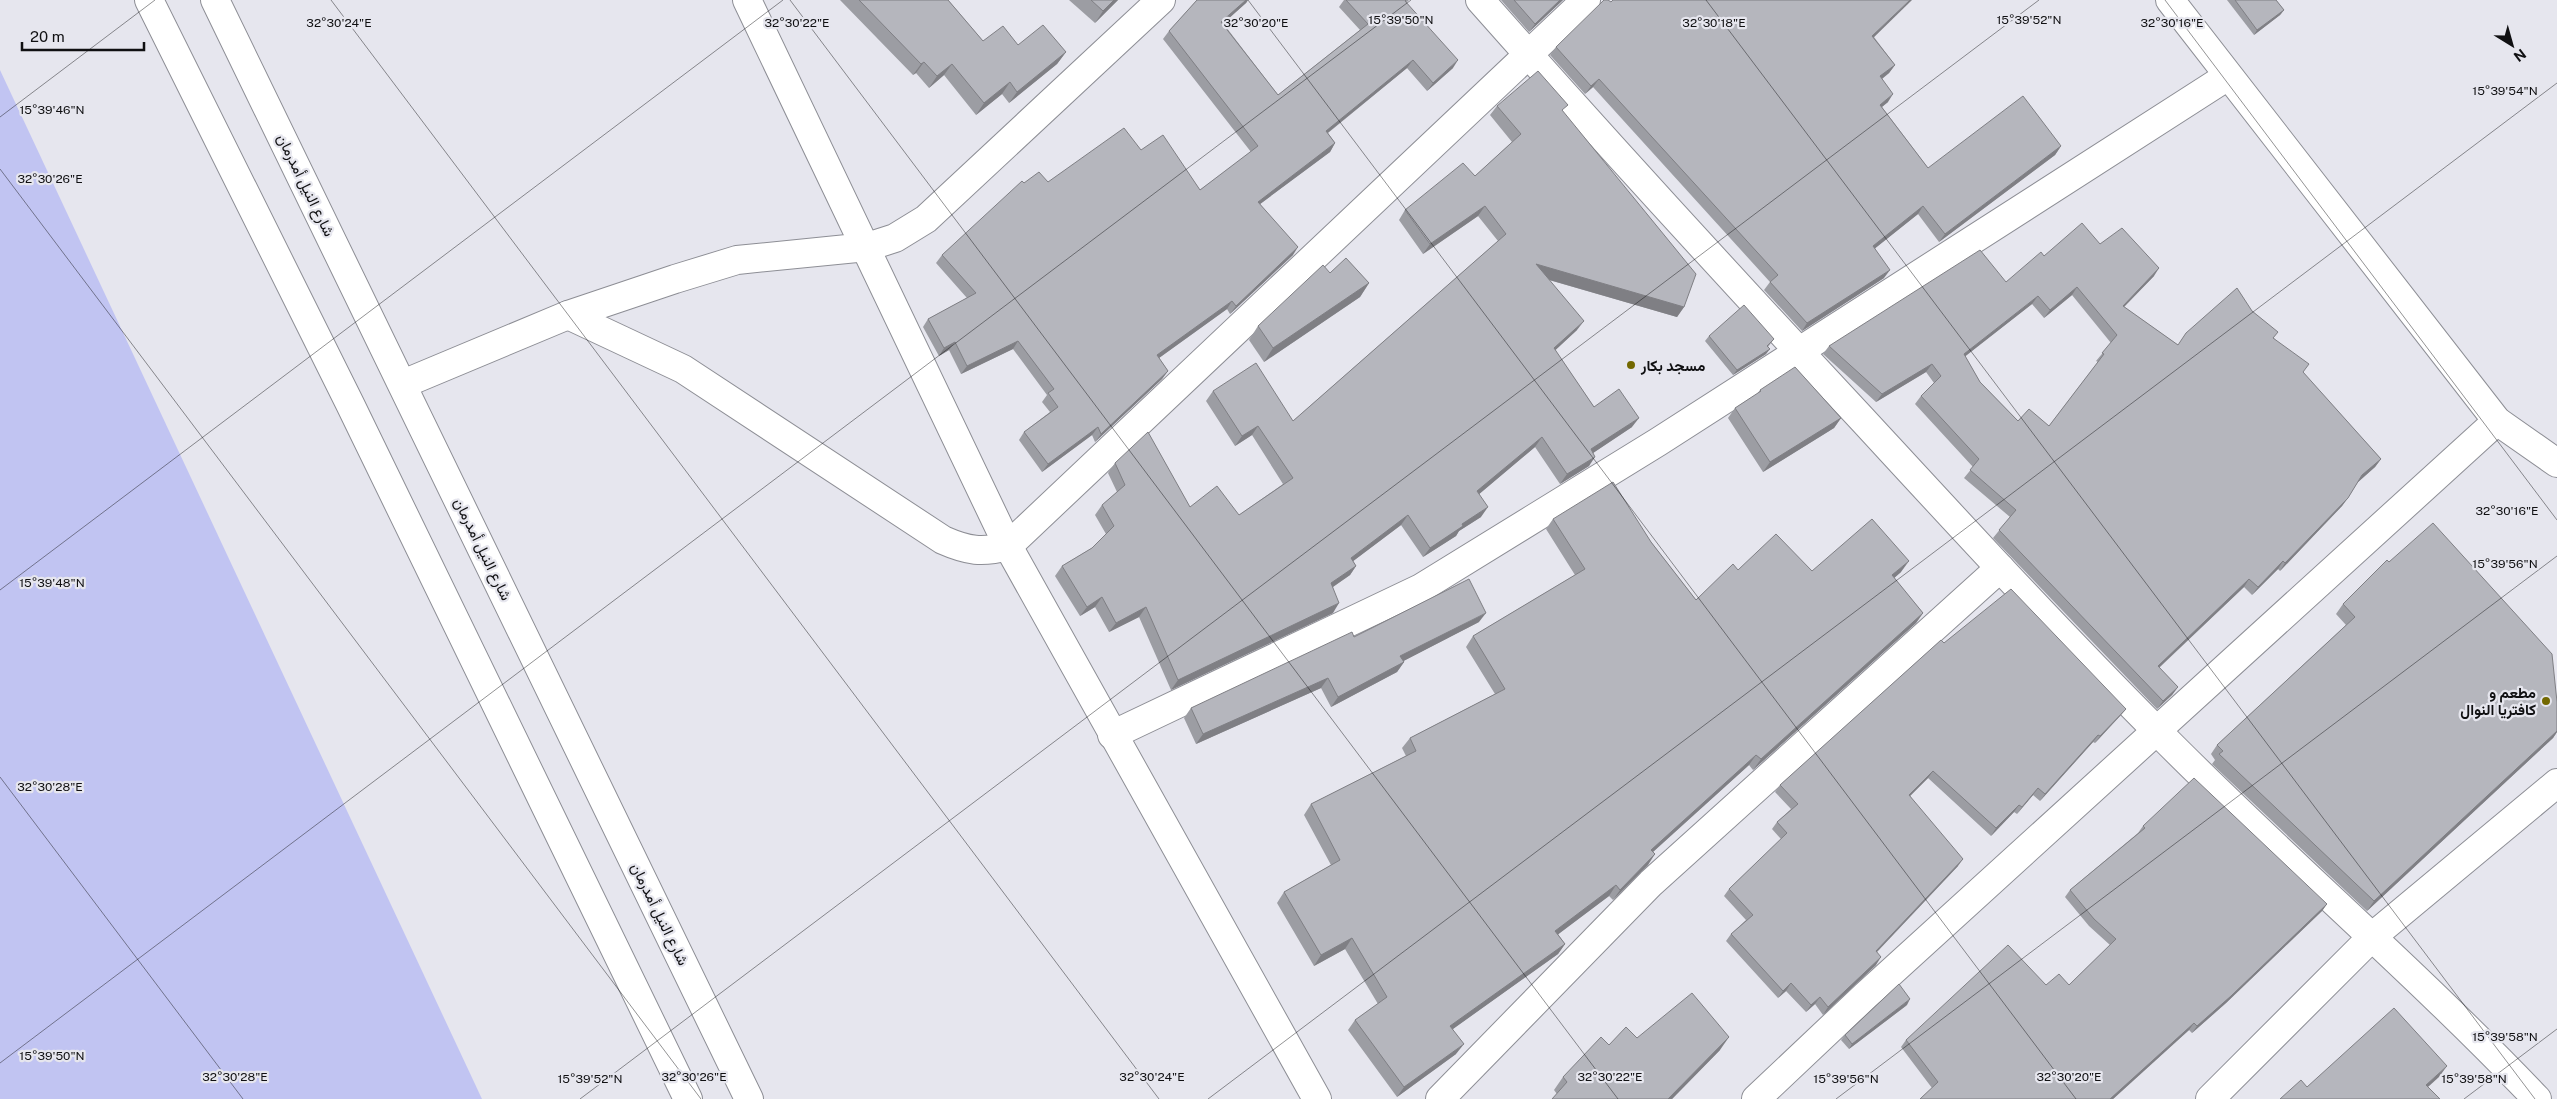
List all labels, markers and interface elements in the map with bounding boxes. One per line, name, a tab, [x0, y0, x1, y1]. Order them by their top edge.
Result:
text: 15°39'50"N	[1368, 13, 1434, 27]
text: 15°39'52"N	[1996, 13, 2062, 27]
text: 32°30'24"E	[306, 16, 372, 30]
text: 32°30'22"E	[765, 16, 829, 30]
text: 32°30'20"E	[1223, 16, 1289, 30]
text: 32°30'18"E	[1682, 16, 1746, 30]
text: 32°30'16"E	[2141, 16, 2203, 30]
scale bar	[22, 20, 145, 52]
north arrow	[2487, 20, 2537, 70]
text: 20 m	[30, 28, 65, 45]
text: N	[2511, 46, 2529, 65]
text: 15°39'54"N	[2472, 84, 2538, 98]
text: 15°39'46"N	[19, 103, 85, 117]
street label: شارع النيل أمدرمان	[271, 131, 338, 240]
text: 32°30'26"E	[17, 172, 83, 186]
place label: مسجد بكار	[1640, 357, 1705, 375]
marker: مسجد بكار	[1625, 359, 1637, 371]
street label: شارع النيل أمدرمان	[448, 495, 515, 604]
text: 32°30'16"E	[2476, 504, 2538, 518]
text: 15°39'56"N	[2472, 557, 2538, 571]
text: 15°39'48"N	[19, 576, 85, 590]
place label: مطعم و كافتريا النوال	[2460, 684, 2536, 719]
marker: مطعم و كافتريا النوال	[2540, 695, 2552, 707]
text: 32°30'28"E	[17, 780, 83, 794]
street label: شارع النيل أمدرمان	[625, 860, 692, 969]
text: 15°39'58"N	[2472, 1030, 2538, 1044]
text: 15°39'50"N	[19, 1049, 85, 1063]
text: 32°30'28"E	[202, 1070, 268, 1084]
text: 32°30'26"E	[661, 1070, 727, 1084]
text: 32°30'24"E	[1119, 1070, 1185, 1084]
text: 32°30'22"E	[1578, 1070, 1642, 1084]
text: 32°30'20"E	[2036, 1070, 2102, 1084]
text: 15°39'52"N	[557, 1072, 623, 1086]
text: 15°39'56"N	[1813, 1072, 1879, 1086]
text: 15°39'58"N	[2441, 1072, 2507, 1086]

